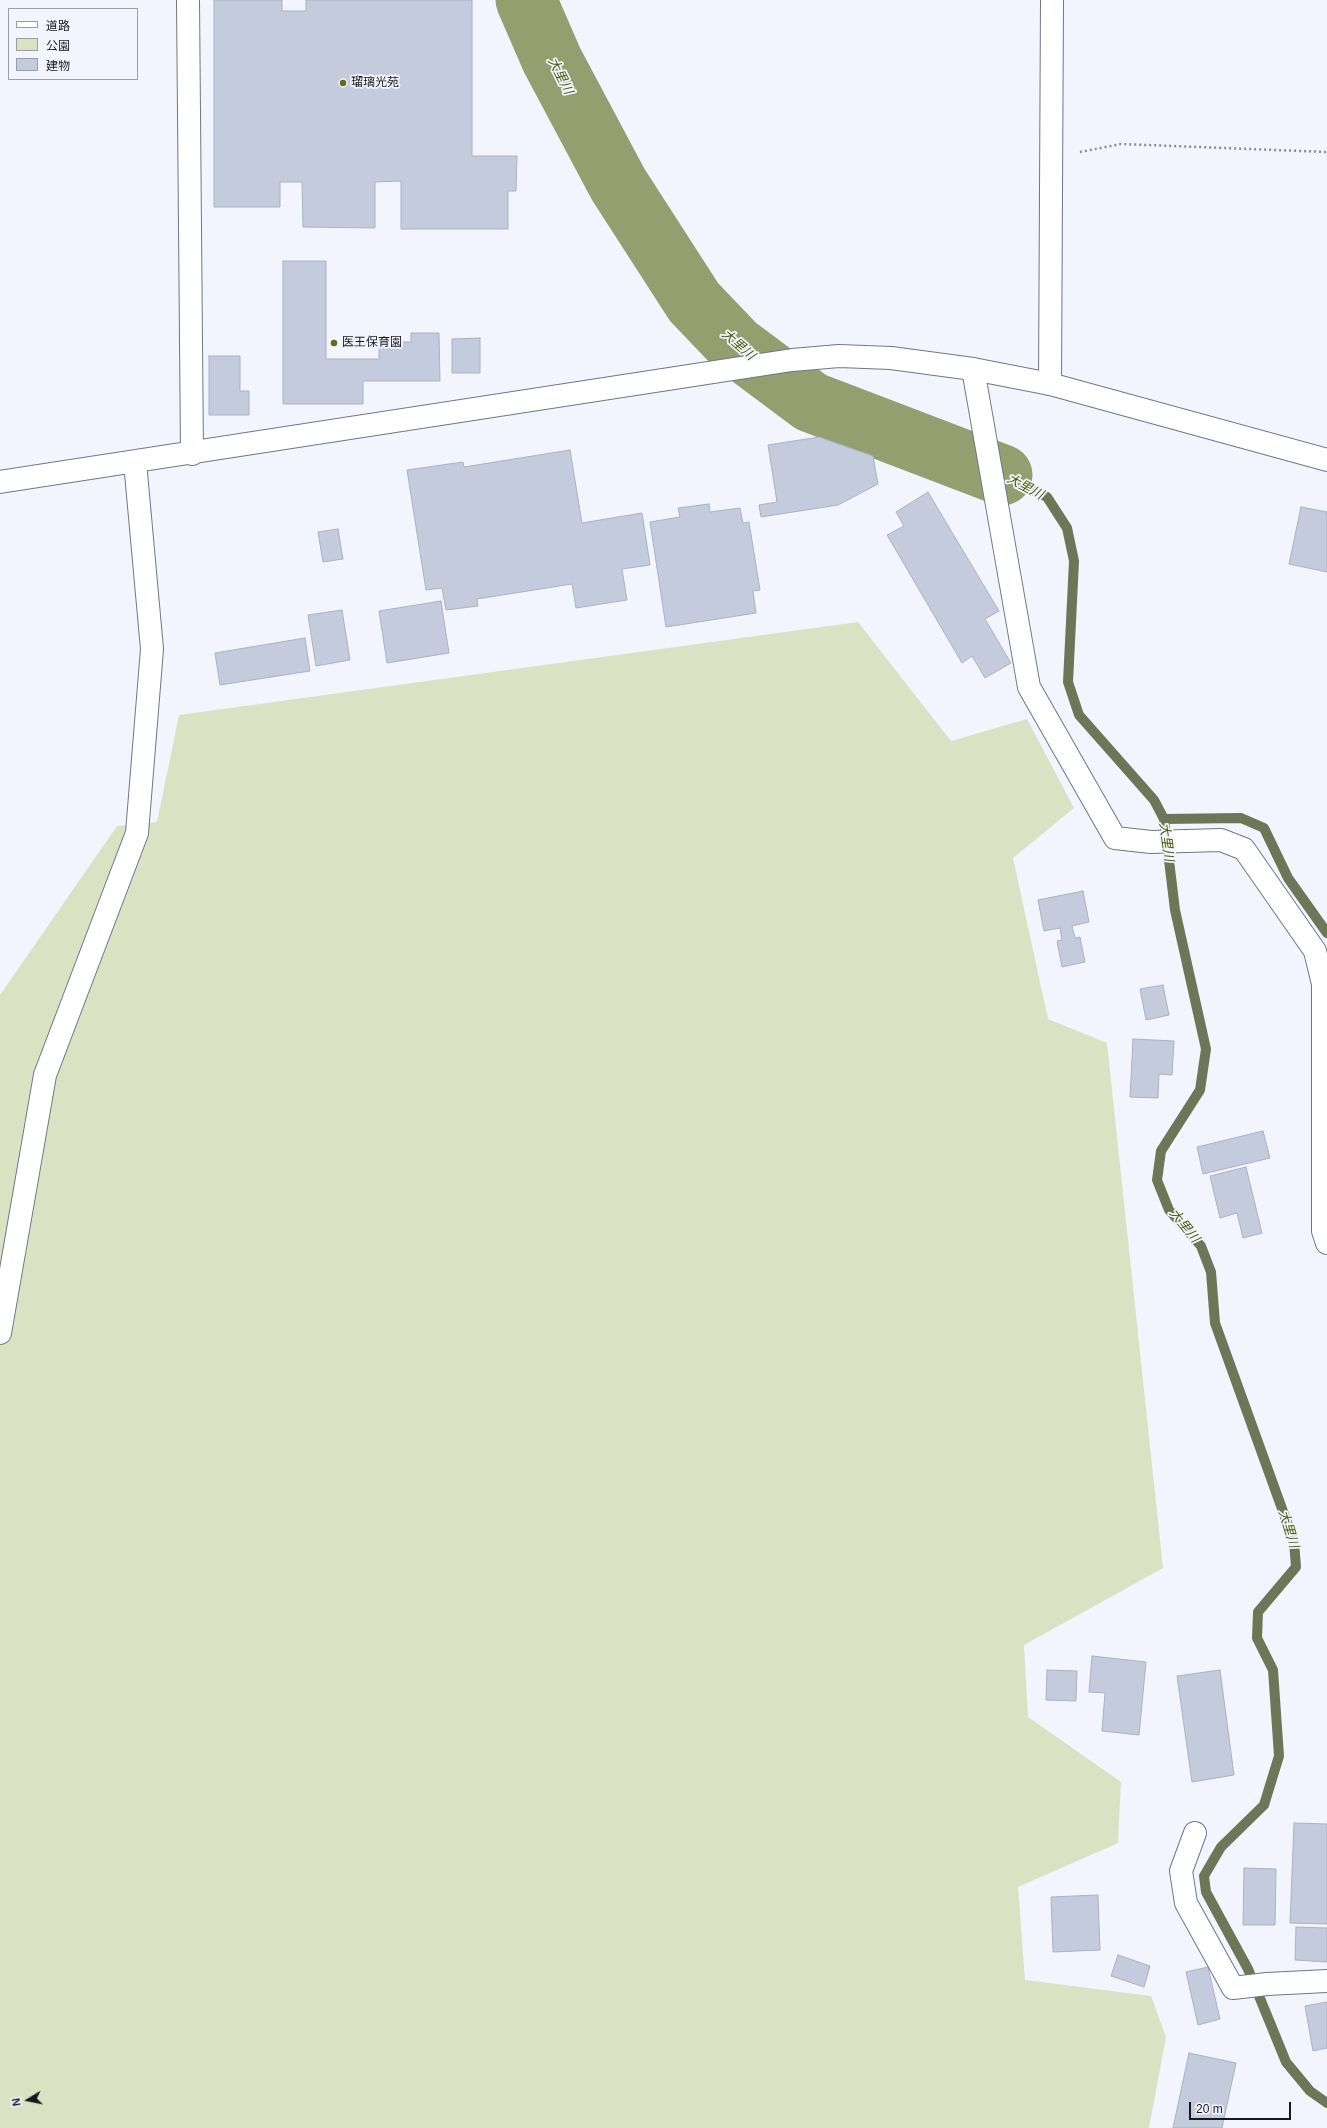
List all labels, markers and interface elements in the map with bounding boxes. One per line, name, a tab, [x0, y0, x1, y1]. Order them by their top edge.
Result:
legend	[8, 8, 138, 80]
text: 道路	[46, 19, 70, 33]
text: 公園	[46, 39, 70, 53]
water label: 大里川	[544, 55, 576, 97]
text: 建物	[46, 59, 70, 73]
place label: 瑠璃光苑	[351, 76, 399, 90]
marker: 瑠璃光苑	[338, 78, 348, 88]
water label: 大里川	[718, 326, 758, 364]
place label: 医王保育園	[342, 336, 402, 350]
marker: 医王保育園	[329, 338, 339, 348]
water label: 大里川	[1004, 471, 1046, 503]
water label: 大里川	[1156, 822, 1176, 862]
water label: 大里川	[1166, 1206, 1202, 1246]
water label: 大里川	[1275, 1508, 1301, 1550]
north arrow	[8, 2080, 48, 2120]
scale bar	[1191, 2094, 1293, 2120]
text: N	[10, 2097, 23, 2107]
text: 20 m	[1196, 2102, 1223, 2116]

